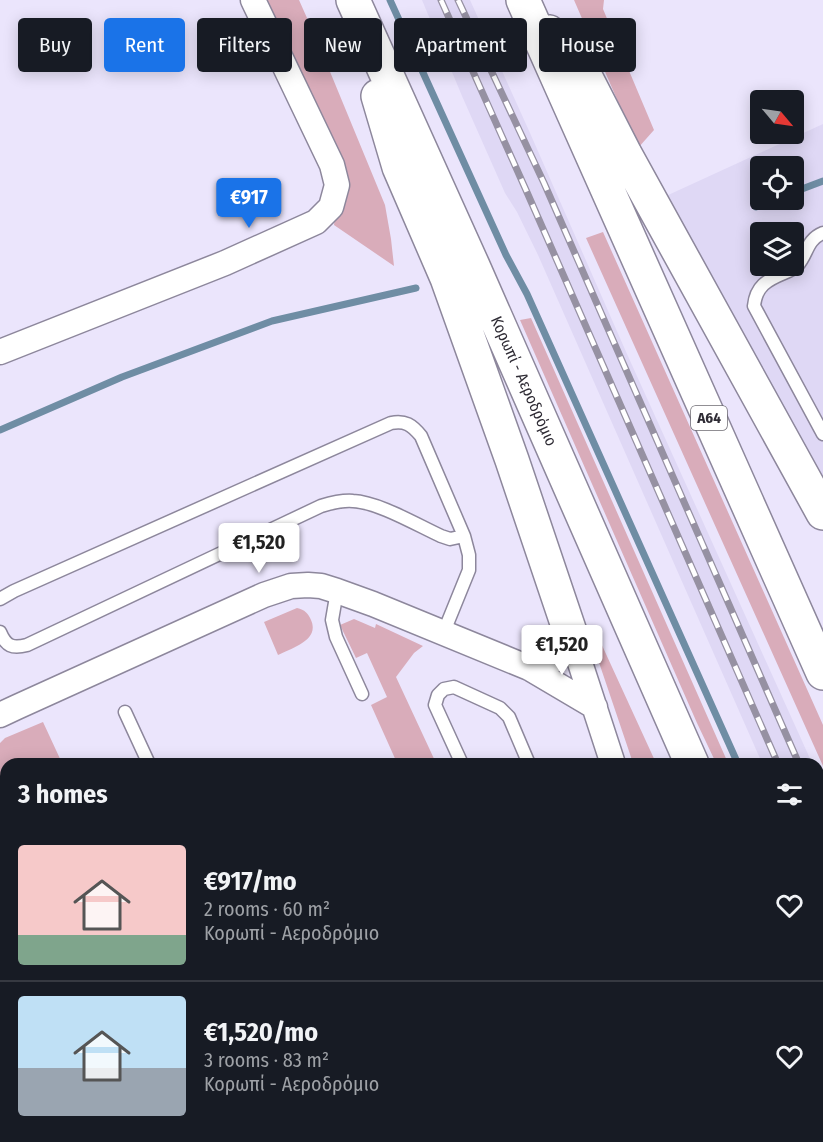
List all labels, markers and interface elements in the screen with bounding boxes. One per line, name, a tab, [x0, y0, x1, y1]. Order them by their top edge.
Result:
chip: Buy	[18, 18, 92, 72]
chip: Rent	[104, 18, 185, 72]
chip: Filters	[197, 18, 292, 72]
chip: New	[304, 18, 382, 72]
chip: Apartment	[394, 18, 527, 72]
chip: House	[539, 18, 636, 72]
north arrow	[750, 90, 804, 144]
map controls	[750, 90, 804, 276]
button: locate	[750, 156, 804, 210]
pin: €917	[213, 178, 285, 229]
text: €917	[230, 185, 268, 209]
button: layers	[750, 222, 804, 276]
street label: Κορωπί - Αεροδρόμιο	[487, 313, 561, 449]
road number: Α64	[691, 406, 727, 430]
pin: €1,520	[210, 523, 308, 574]
text: €1,520	[232, 530, 286, 554]
pin: €1,520	[513, 625, 611, 676]
text: €1,520	[535, 632, 589, 656]
icon: filters	[773, 778, 806, 811]
text: 3 homes	[18, 779, 108, 810]
text: €917/mo	[204, 866, 297, 897]
icon: home	[66, 869, 138, 941]
icon: heart	[773, 889, 806, 922]
text: 2 rooms · 60 m²	[204, 897, 330, 921]
text: Κορωπί - Αεροδρόμιο	[204, 921, 379, 945]
text: €1,520/mo	[204, 1017, 318, 1048]
icon: home	[66, 1020, 138, 1092]
icon: heart	[773, 1040, 806, 1073]
text: 3 rooms · 83 m²	[204, 1048, 329, 1072]
text: Κορωπί - Αεροδρόμιο	[204, 1072, 379, 1096]

